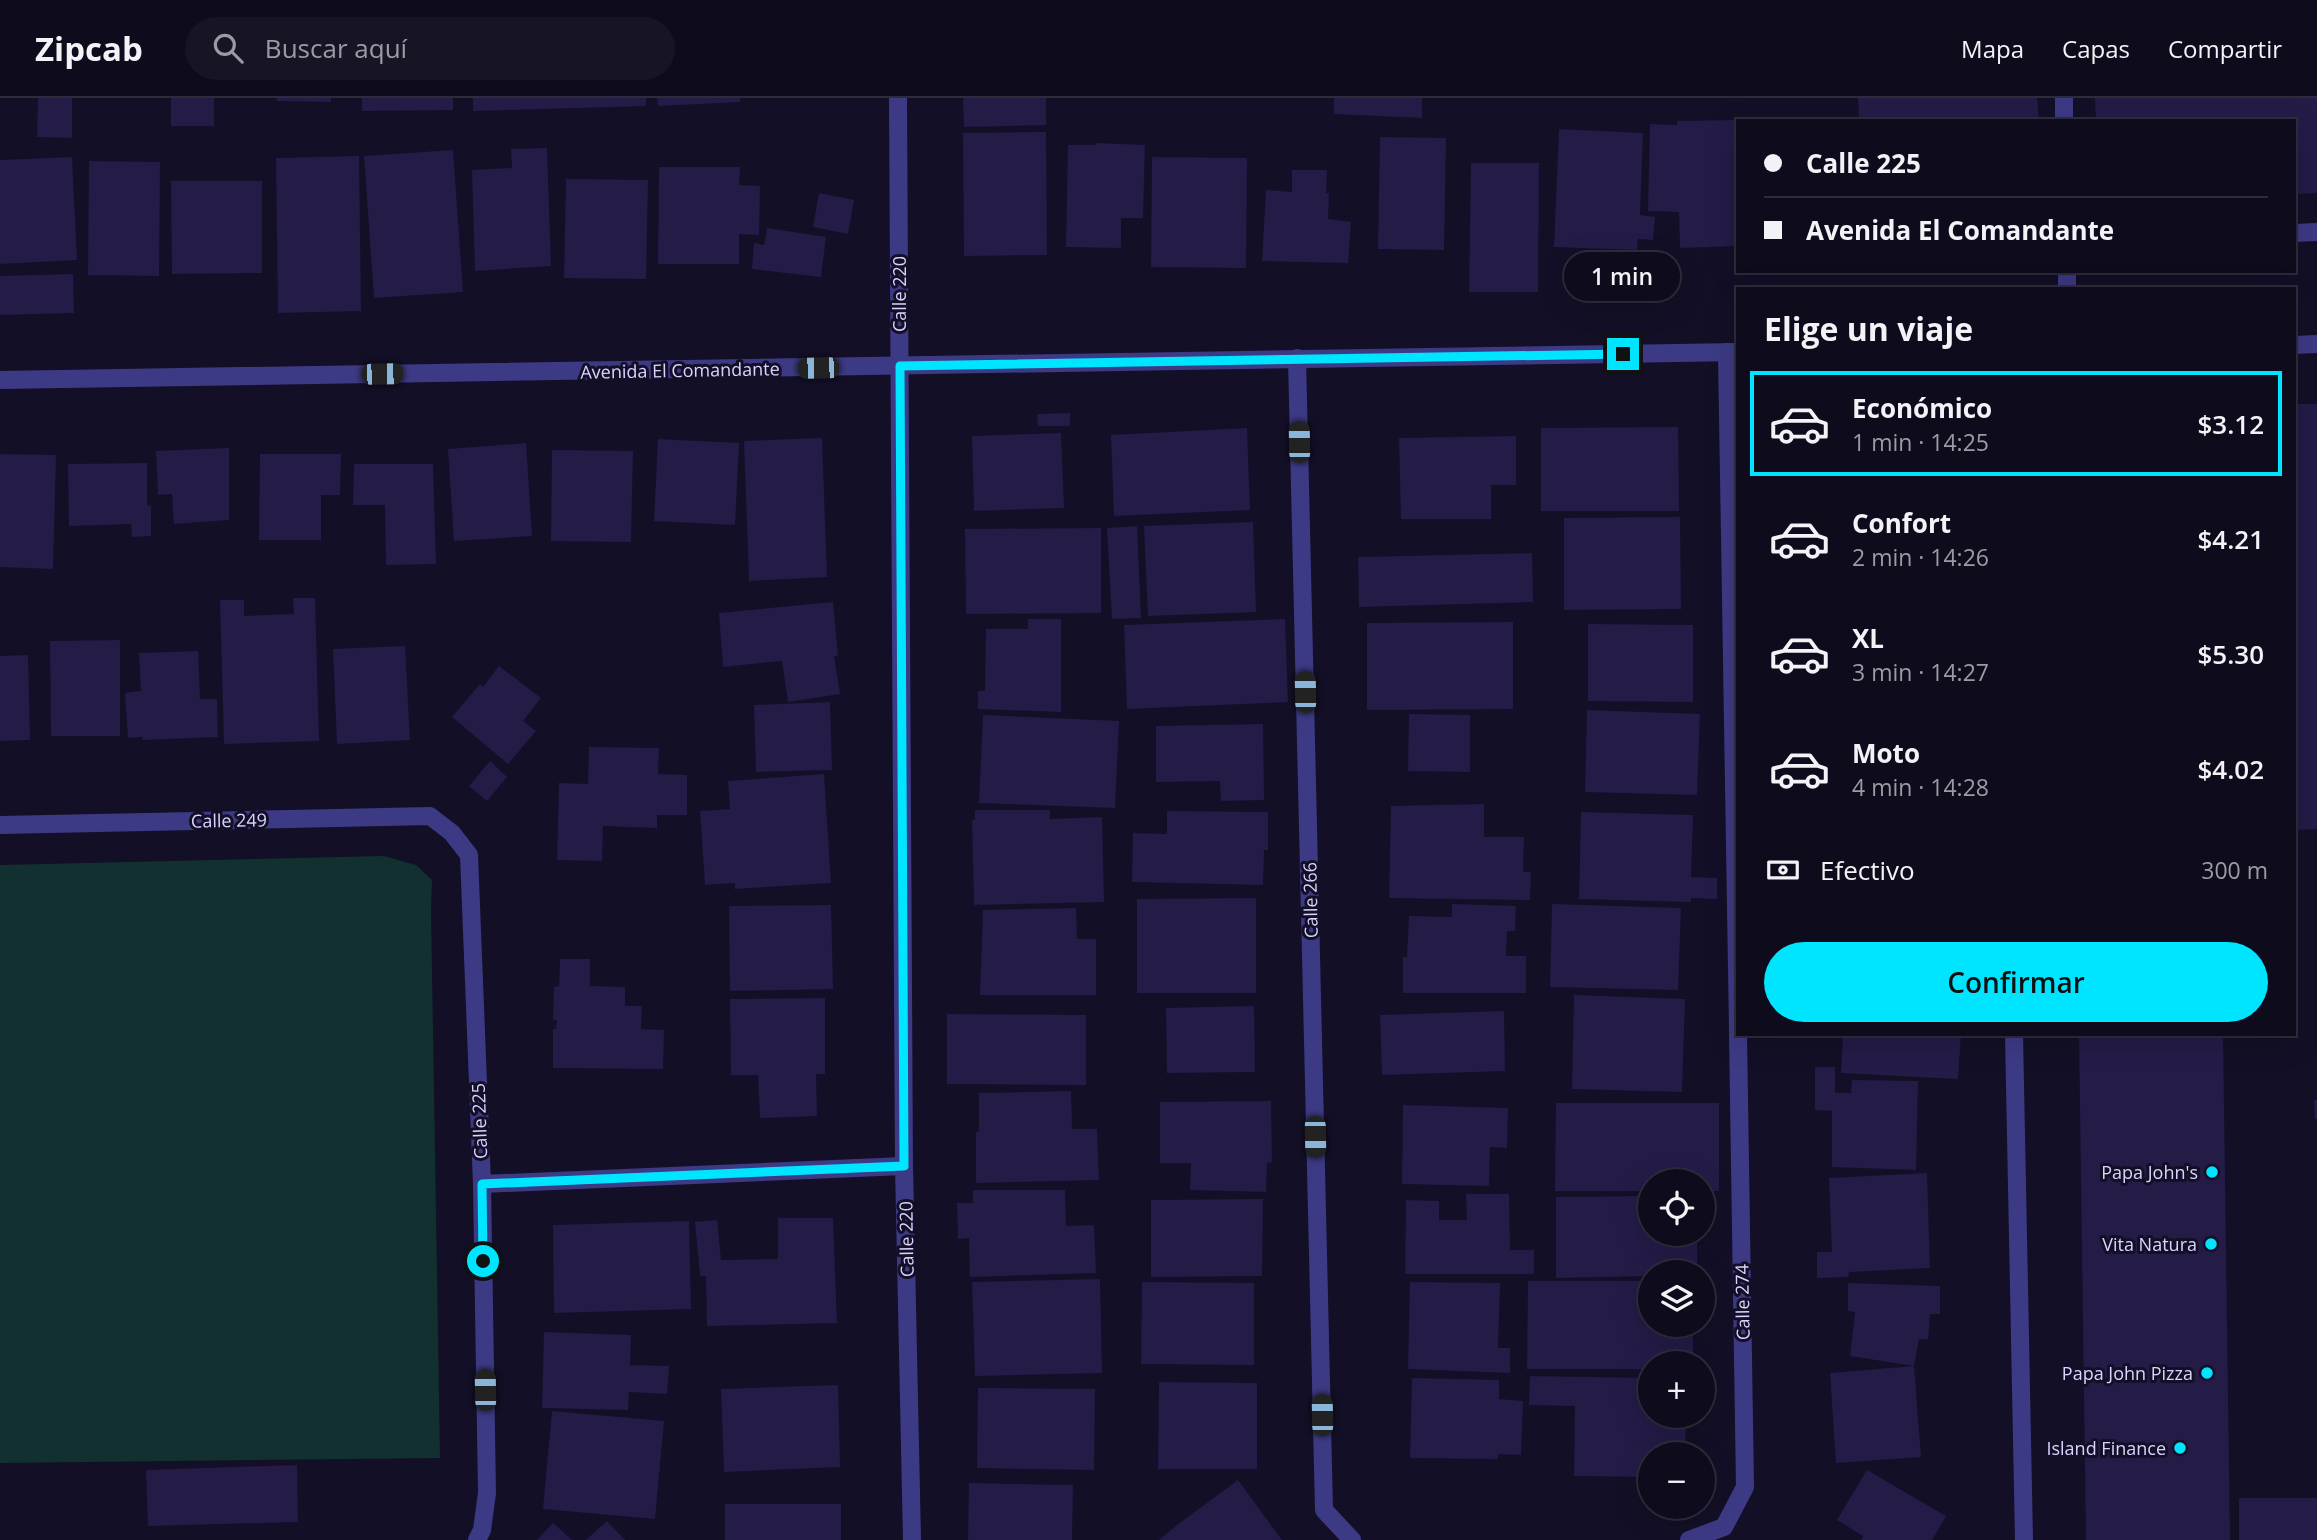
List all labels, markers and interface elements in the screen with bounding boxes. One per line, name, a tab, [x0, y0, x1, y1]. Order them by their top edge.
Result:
search box	[185, 17, 675, 80]
text: Zipcab	[35, 26, 143, 71]
icon: search	[209, 29, 247, 67]
text: Buscar aquí	[265, 30, 407, 66]
text: Mapa	[1961, 32, 2024, 65]
text: Capas	[2062, 32, 2130, 65]
text: Compartir	[2168, 32, 2282, 65]
text: Calle 225	[1806, 145, 1921, 181]
text: Avenida El Comandante	[1806, 212, 2114, 248]
callout: 1 min	[1565, 252, 1681, 302]
street label: Calle 220	[887, 256, 911, 332]
text: 1 min	[1591, 260, 1653, 292]
text: Elige un viaje	[1764, 307, 1973, 350]
route end	[1607, 338, 1639, 370]
street label: Avenida El Comandante	[580, 356, 780, 384]
car	[797, 357, 840, 379]
car	[361, 363, 404, 385]
text: Económico	[1852, 390, 1992, 426]
icon: car	[1768, 392, 1831, 455]
text: $3.12	[2197, 406, 2264, 442]
car	[1289, 421, 1310, 463]
text: 1 min · 14:25	[1852, 426, 1989, 458]
text: Confort	[1852, 505, 1951, 541]
icon: car	[1768, 507, 1831, 570]
text: $4.21	[2197, 521, 2264, 557]
text: 2 min · 14:26	[1852, 541, 1989, 573]
text: XL	[1852, 620, 1884, 656]
icon: car	[1768, 622, 1831, 685]
text: $5.30	[2197, 636, 2264, 672]
text: 3 min · 14:27	[1852, 656, 1989, 688]
car	[1295, 671, 1316, 713]
text: Moto	[1852, 735, 1920, 771]
icon: car	[1768, 737, 1831, 800]
text: $4.02	[2197, 751, 2264, 787]
text: 4 min · 14:28	[1852, 771, 1989, 803]
street label: Calle 249	[191, 807, 267, 833]
icon: cash	[1764, 851, 1802, 889]
text: Efectivo	[1820, 852, 1915, 888]
text: 300 m	[2201, 854, 2268, 886]
street label: Calle 266	[1297, 862, 1323, 938]
button: Confirmar	[1764, 942, 2268, 1022]
street label: Calle 225	[466, 1083, 492, 1159]
car	[1305, 1116, 1326, 1158]
place label: Papa John's	[2101, 1160, 2198, 1184]
marker: Papa John's	[2204, 1164, 2220, 1180]
map controls	[1638, 1169, 1715, 1519]
button: locate	[1638, 1169, 1715, 1246]
street label: Calle 220	[893, 1201, 919, 1277]
place label: Vita Natura	[2102, 1232, 2197, 1256]
marker: Vita Natura	[2203, 1236, 2219, 1252]
route start	[467, 1245, 499, 1277]
button: layers	[1638, 1260, 1715, 1337]
street label: Calle 274	[1729, 1264, 1755, 1340]
button: +	[1638, 1351, 1715, 1428]
place label: Papa John Pizza	[2062, 1361, 2193, 1385]
marker: Papa John Pizza	[2199, 1365, 2215, 1381]
car	[475, 1369, 496, 1411]
car	[1312, 1394, 1333, 1436]
place label: Island Finance	[2046, 1436, 2166, 1460]
marker: Island Finance	[2172, 1440, 2188, 1456]
button: −	[1638, 1442, 1715, 1519]

